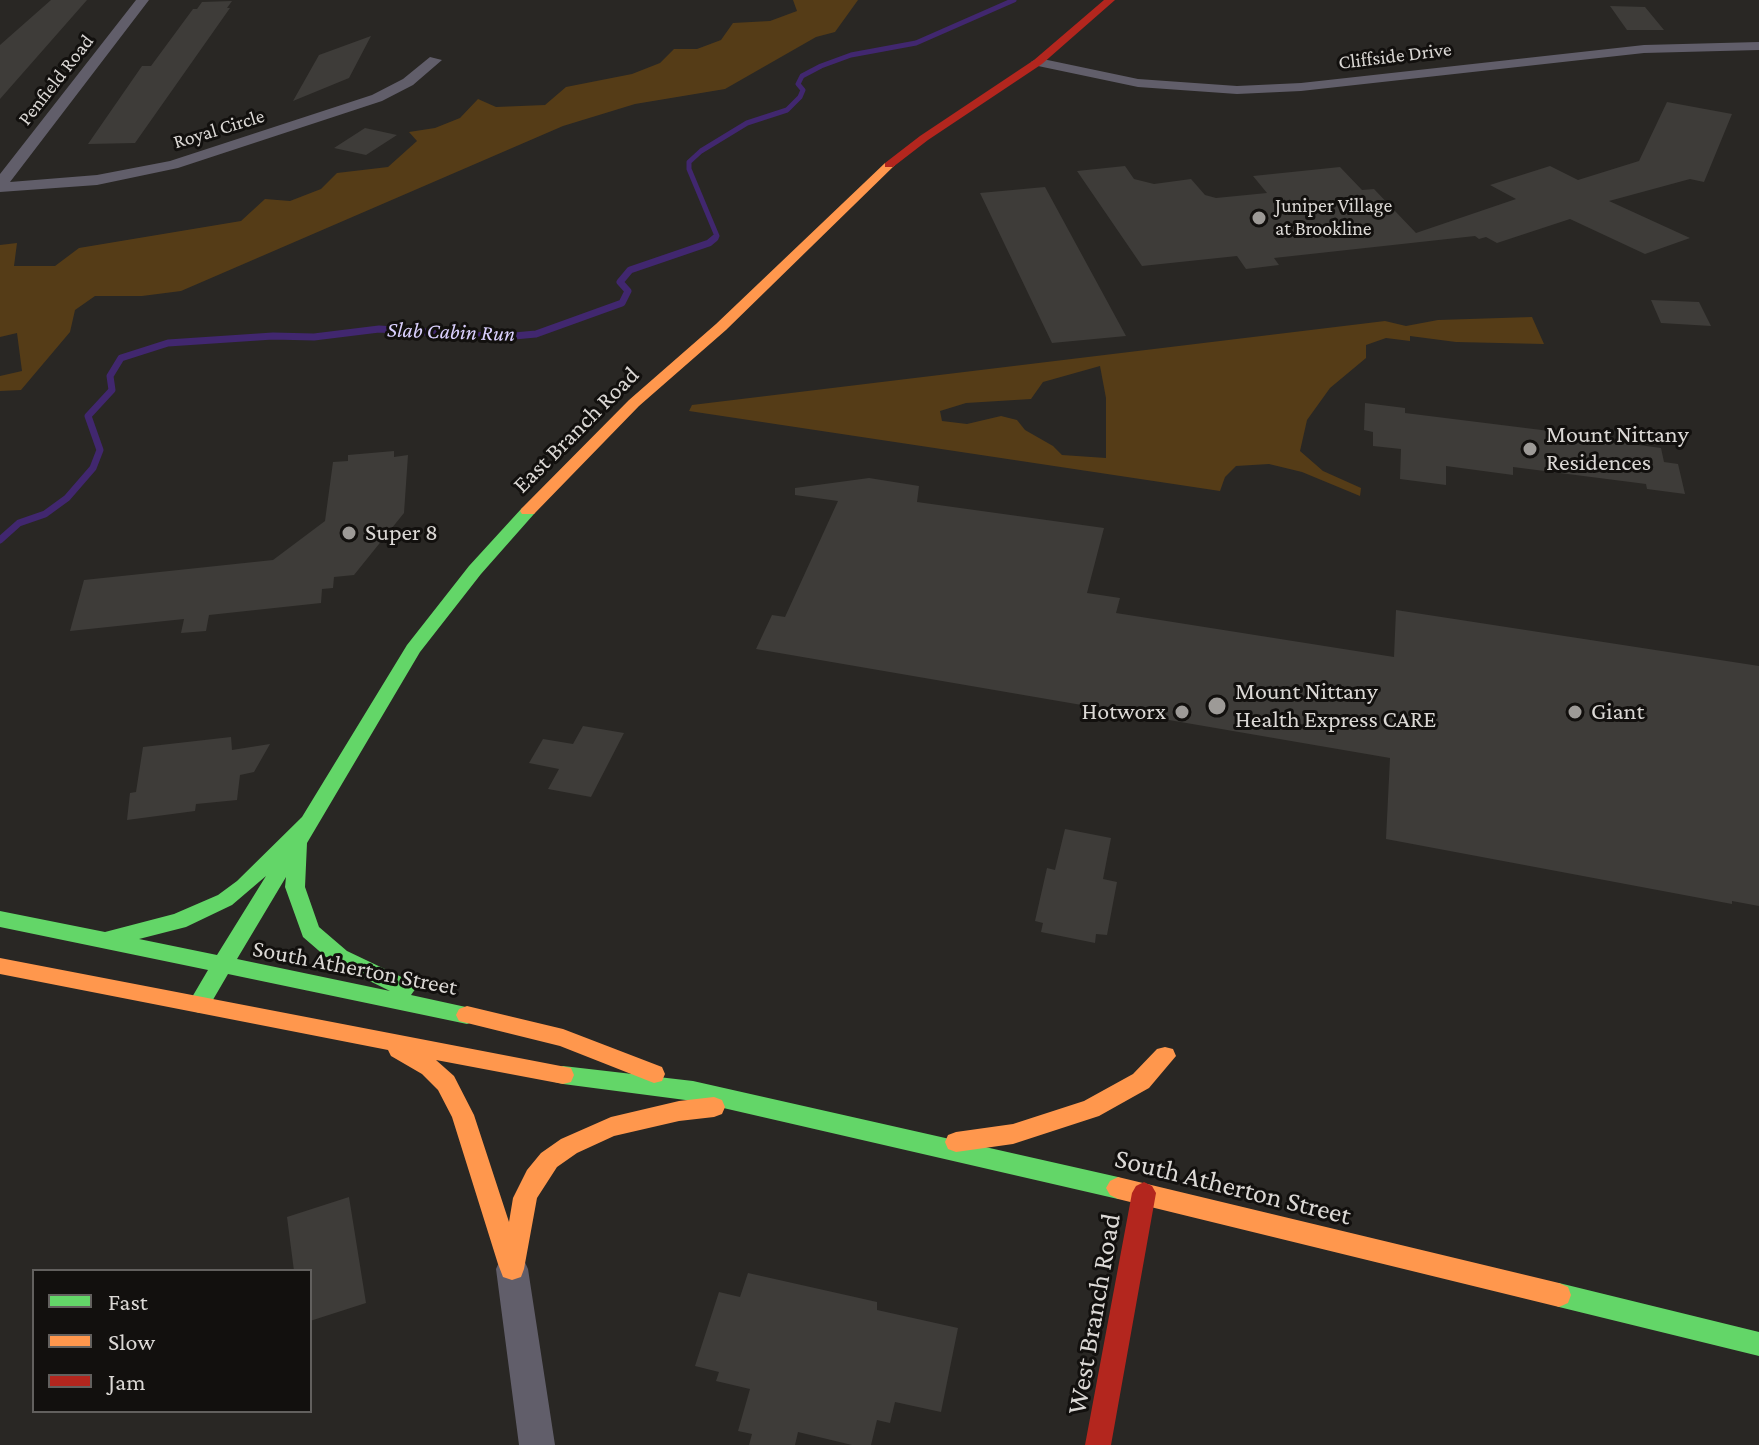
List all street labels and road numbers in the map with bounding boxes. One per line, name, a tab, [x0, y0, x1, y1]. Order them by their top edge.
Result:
street label: Penfield Road	[13, 30, 99, 130]
street label: Cliffside Drive	[1337, 37, 1453, 75]
street label: Royal Circle	[171, 104, 267, 154]
street label: East Branch Road	[507, 361, 645, 499]
street label: South Atherton Street	[250, 934, 460, 1002]
street label: South Atherton Street	[1111, 1141, 1355, 1233]
street label: West Branch Road	[1060, 1211, 1128, 1417]

